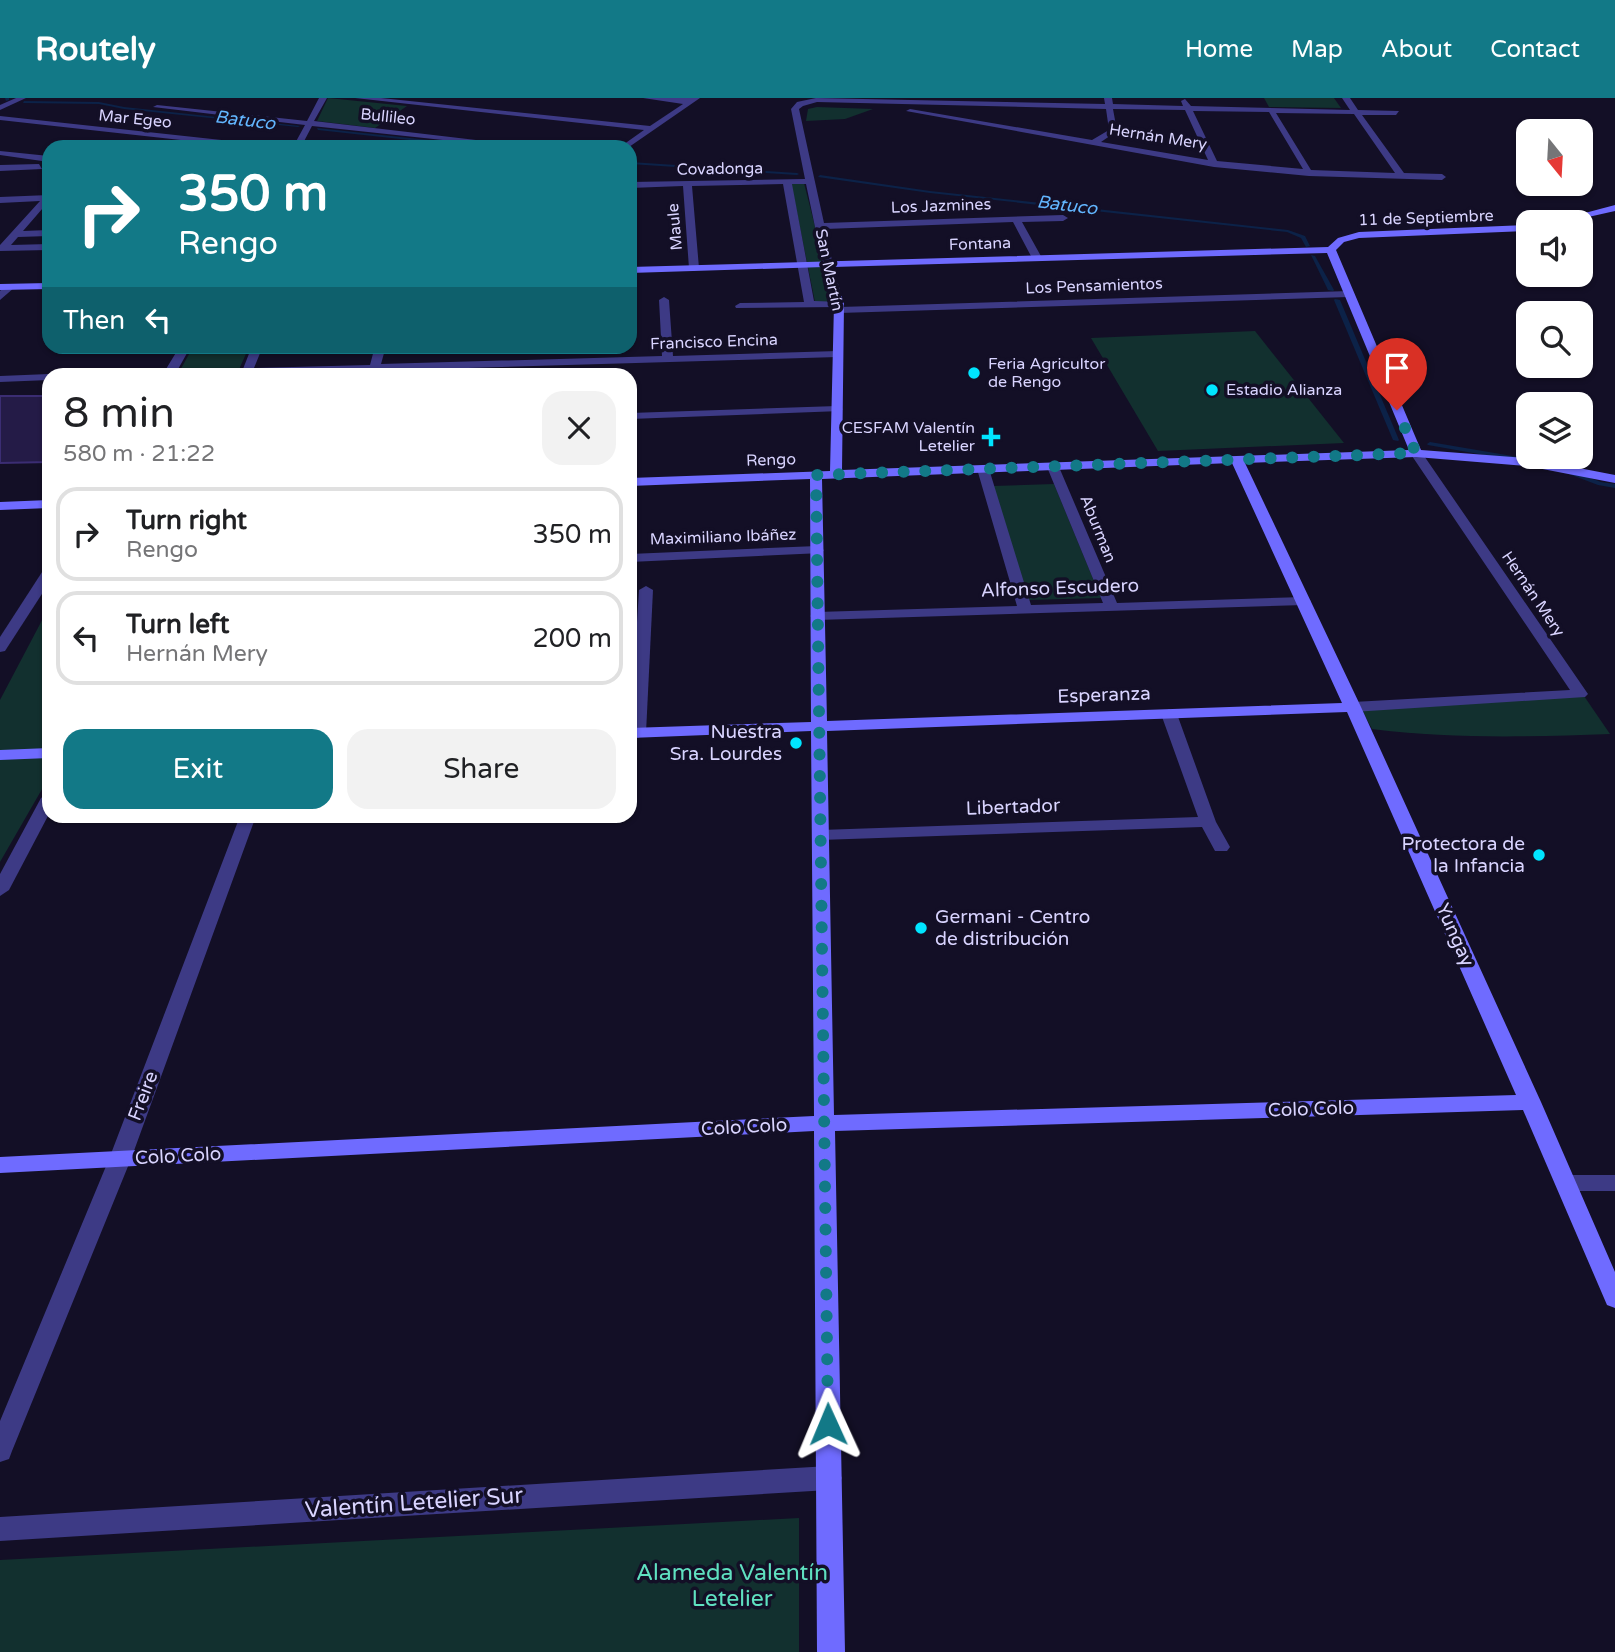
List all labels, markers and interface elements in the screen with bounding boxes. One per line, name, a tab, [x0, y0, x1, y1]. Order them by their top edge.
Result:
text: Routely	[35, 30, 156, 69]
text: Home	[1185, 35, 1253, 64]
text: Map	[1291, 35, 1343, 64]
text: About	[1381, 35, 1452, 64]
text: Contact	[1490, 35, 1580, 64]
street label: Bullileo	[359, 104, 417, 130]
street label: Mar Egeo	[97, 105, 173, 133]
water label: Batuco	[214, 105, 277, 135]
street label: Hernán Mery	[1108, 119, 1209, 155]
north arrow	[1516, 119, 1592, 196]
map controls	[1516, 119, 1593, 469]
street label: Covadonga	[677, 158, 763, 180]
text: 350 m	[178, 165, 328, 224]
icon: right	[63, 168, 154, 259]
water label: Batuco	[1036, 190, 1099, 220]
street label: Los Jazmines	[891, 194, 991, 218]
street label: Maule	[663, 203, 687, 251]
street label: 11 de Septiembre	[1358, 206, 1494, 230]
button: sound	[1516, 210, 1593, 287]
text: Rengo	[178, 225, 278, 263]
street label: San Martín	[811, 227, 847, 313]
street label: Fontana	[949, 233, 1011, 255]
street label: Los Pensamientos	[1025, 274, 1163, 298]
icon: left	[139, 301, 177, 339]
button: search	[1516, 301, 1593, 378]
text: Then	[63, 305, 125, 336]
street label: Francisco Encina	[650, 330, 778, 354]
pin	[1367, 338, 1427, 410]
icon: arrive	[1378, 349, 1416, 387]
place label: Feria Agricultor de Rengo	[988, 354, 1106, 392]
marker: Feria Agricultor de Rengo	[966, 365, 982, 381]
place label: Estadio Alianza	[1226, 380, 1342, 400]
marker: Estadio Alianza	[1204, 382, 1220, 398]
text: 8 min	[63, 388, 175, 439]
button: close	[542, 391, 616, 465]
button: layers	[1516, 392, 1593, 469]
place label: CESFAM Valentín Letelier	[842, 418, 976, 456]
marker: CESFAM Valentín Letelier	[981, 427, 1001, 447]
text: 580 m · 21:22	[63, 440, 215, 468]
street label: Rengo	[746, 449, 796, 471]
street label: Aburman	[1075, 492, 1121, 566]
text: Turn right	[126, 505, 247, 536]
icon: right	[67, 515, 105, 553]
text: 350 m	[532, 519, 612, 550]
street label: Maximiliano Ibáñez	[649, 524, 797, 550]
text: Rengo	[126, 536, 198, 564]
street label: Hernán Mery	[1497, 547, 1569, 641]
street label: Alfonso Escudero	[980, 574, 1140, 602]
text: Turn left	[126, 609, 229, 640]
icon: left	[67, 619, 105, 657]
text: 200 m	[532, 623, 612, 654]
text: Hernán Mery	[126, 640, 268, 668]
street label: Esperanza	[1057, 682, 1151, 708]
place label: Nuestra Sra. Lourdes	[670, 721, 782, 765]
button: Exit	[63, 729, 333, 809]
button: Share	[347, 729, 616, 809]
marker: Nuestra Sra. Lourdes	[788, 735, 804, 751]
street label: Libertador	[965, 794, 1061, 820]
place label: Protectora de la Infancia	[1402, 833, 1525, 877]
marker: Protectora de la Infancia	[1531, 847, 1547, 863]
street label: Yungay	[1431, 900, 1479, 970]
place label: Germani - Centro de distribución	[935, 906, 1090, 950]
marker: Germani - Centro de distribución	[913, 920, 929, 936]
street label: Freire	[124, 1068, 162, 1124]
street label: Colo Colo	[1267, 1096, 1355, 1122]
street label: Colo Colo	[700, 1114, 788, 1140]
street label: Colo Colo	[134, 1143, 222, 1169]
position arrow	[791, 1387, 865, 1461]
street label: Valentín Letelier Sur	[304, 1481, 524, 1525]
park label: Alameda Valentín Letelier	[636, 1559, 828, 1613]

